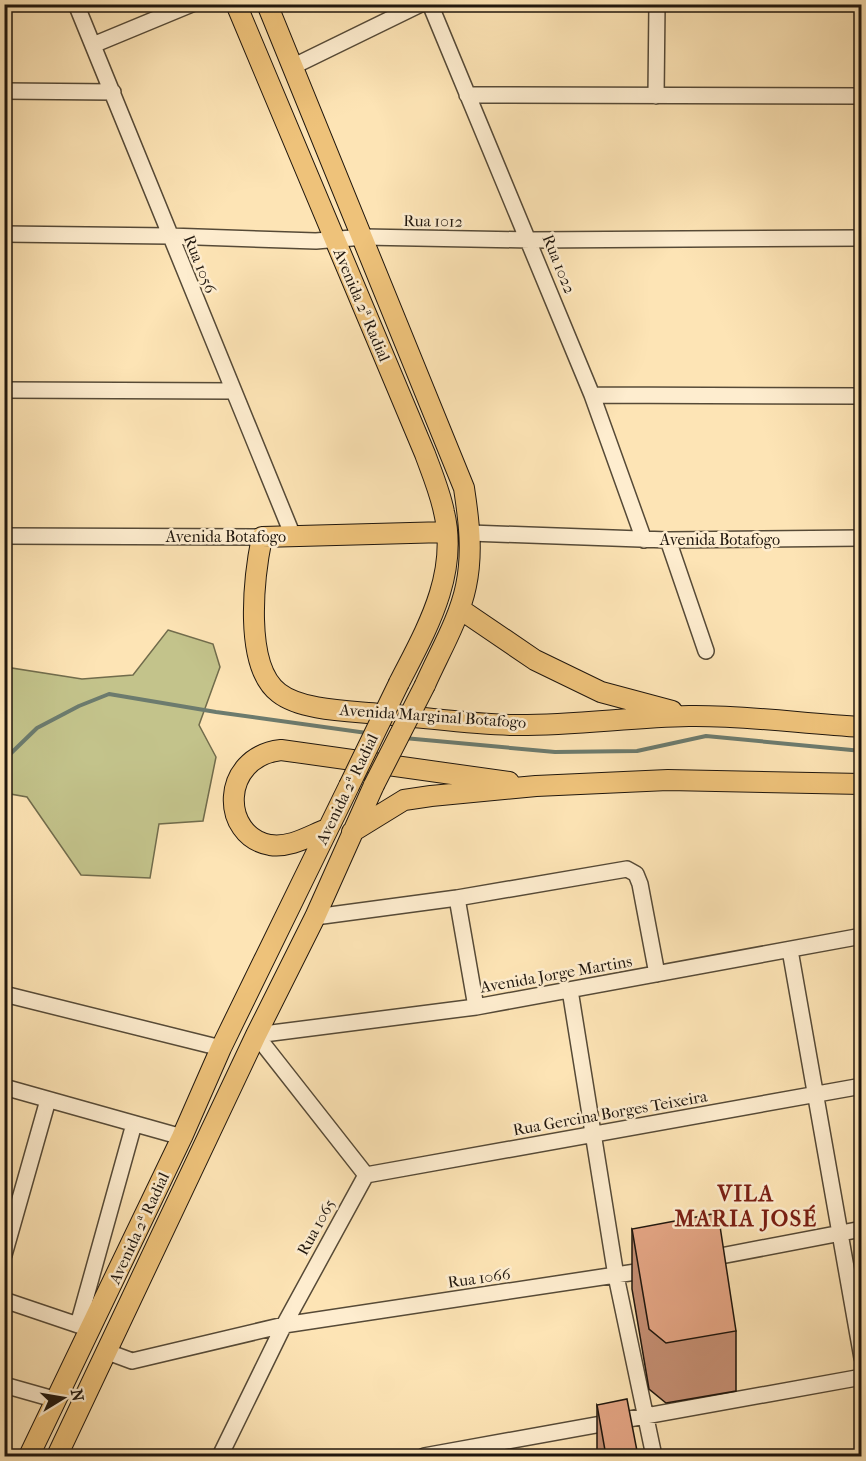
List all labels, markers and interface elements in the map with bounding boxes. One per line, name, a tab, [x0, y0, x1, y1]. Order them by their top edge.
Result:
street label: Rua 1012	[403, 211, 463, 231]
street label: Rua 1056	[180, 232, 220, 296]
street label: Rua 1022	[539, 232, 579, 296]
street label: Avenida 2ª Radial	[329, 245, 395, 365]
street label: Avenida Botafogo	[165, 527, 286, 546]
street label: Avenida Botafogo	[659, 530, 780, 549]
street label: Avenida Marginal Botafogo	[338, 700, 527, 732]
street label: Avenida 2ª Radial	[311, 730, 382, 849]
street label: Avenida Jorge Martins	[478, 951, 634, 997]
street label: Rua Gercina Borges Teixeira	[511, 1086, 709, 1139]
street label: Avenida 2ª Radial	[104, 1169, 173, 1288]
district label: VILA MARIA JOSÉ	[673, 1181, 818, 1232]
street label: Rua 1065	[293, 1196, 339, 1258]
street label: Rua 1066	[446, 1264, 512, 1292]
north arrow	[33, 1368, 93, 1428]
text: N	[67, 1387, 88, 1404]

